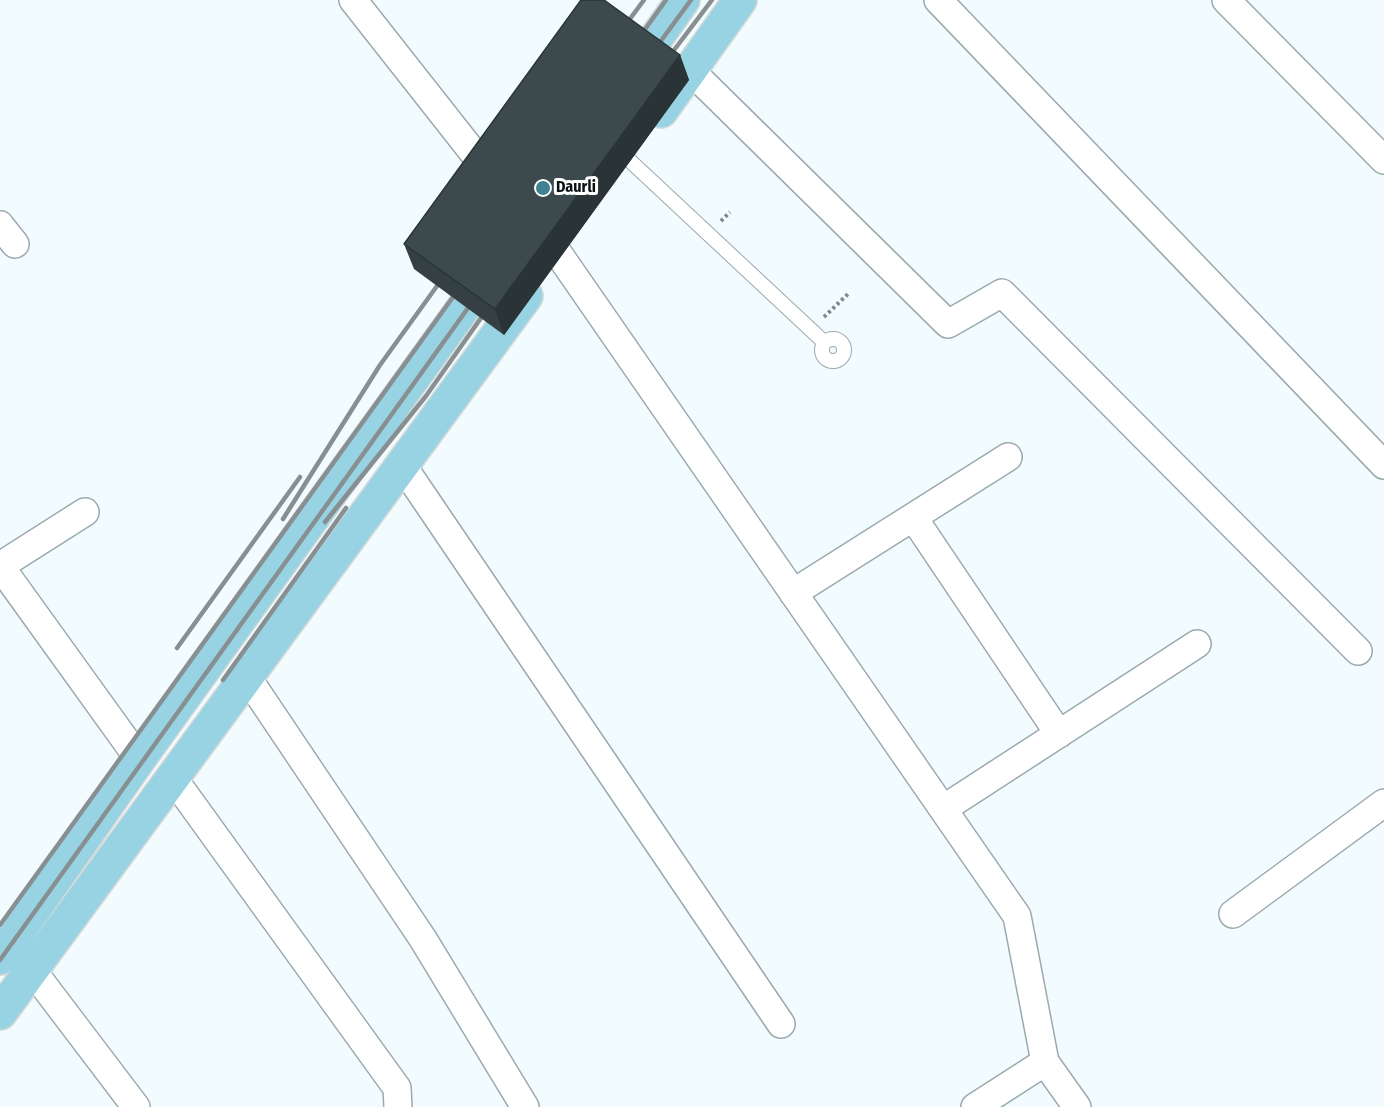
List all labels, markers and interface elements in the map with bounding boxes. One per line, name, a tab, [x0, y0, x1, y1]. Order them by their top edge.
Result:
place label: Daurli	[556, 178, 596, 198]
marker: Daurli	[534, 179, 552, 197]

